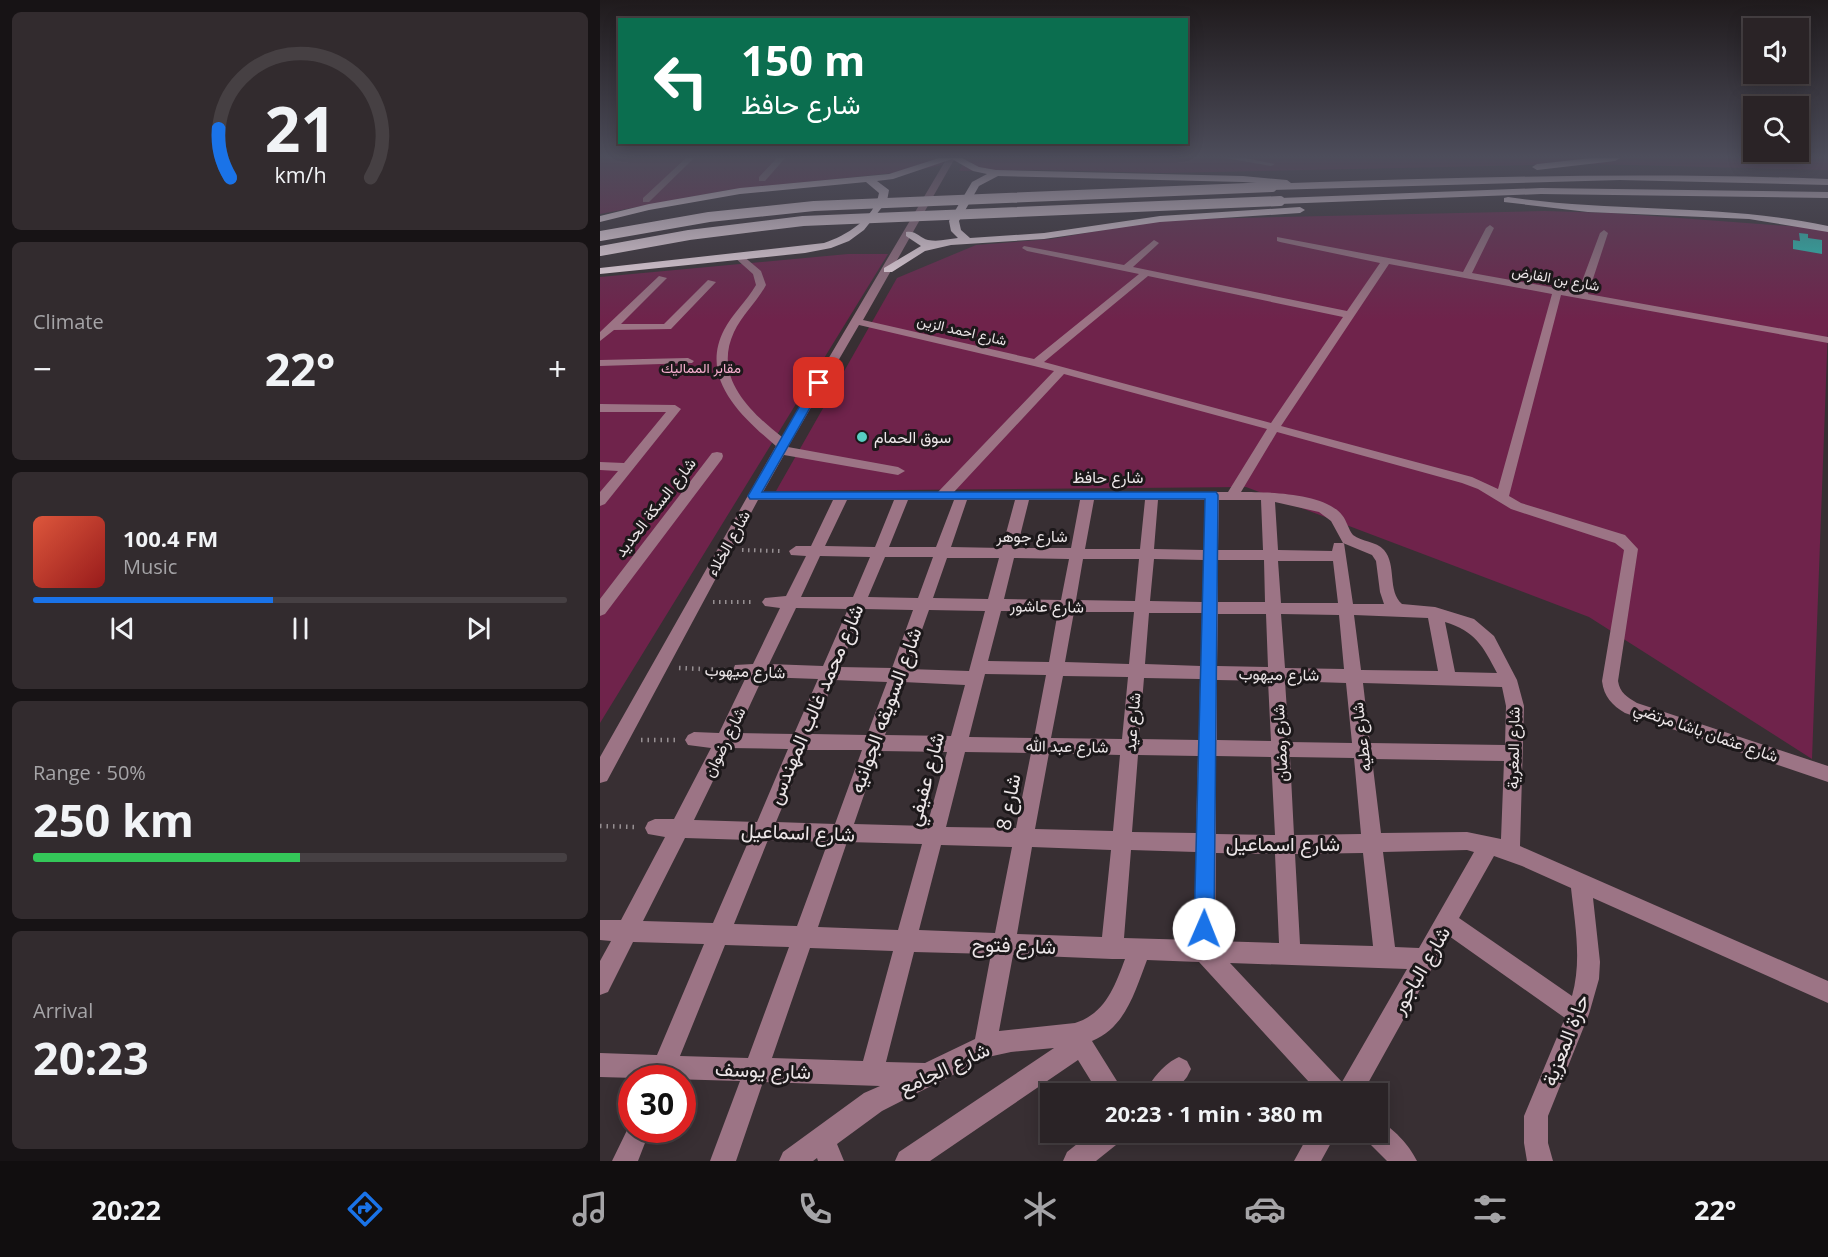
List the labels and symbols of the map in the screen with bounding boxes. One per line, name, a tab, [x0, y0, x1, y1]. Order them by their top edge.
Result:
street label: شارع بن الفارض	[1510, 261, 1601, 297]
street label: شارع احمد الزين	[915, 310, 1009, 351]
pin	[793, 357, 844, 408]
park label: مقابر المماليك	[661, 358, 741, 377]
place label: سوق الحمام	[874, 426, 951, 448]
marker: سوق الحمام	[855, 430, 869, 444]
street label: شارع السكة الحديد	[609, 453, 701, 562]
street label: شارع حافظ	[1073, 466, 1143, 489]
street label: شارع الخلاء	[701, 506, 756, 580]
street label: شارع جوهر	[995, 525, 1068, 548]
street label: شارع عاشور	[1009, 594, 1084, 619]
street label: شارع محمد غالب المهندس	[761, 600, 870, 809]
street label: شارع السويقه الجوانيه	[843, 624, 928, 797]
street label: شارع ميهوب	[704, 659, 786, 684]
street label: شارع ميهوب	[1238, 662, 1319, 687]
street label: شارع عيد	[1118, 692, 1147, 752]
street label: شارع عثمان باشا مرتضي	[1630, 697, 1781, 770]
street label: شارع عطيه	[1346, 701, 1377, 773]
street label: شارع رضوان	[698, 703, 751, 781]
street label: شارع رمضان	[1267, 703, 1294, 782]
street label: شارع المغرية	[1501, 707, 1526, 789]
street label: شارع عفيفي	[900, 729, 954, 830]
street label: شارع عبد الله	[1025, 734, 1109, 759]
street label: شارع 8	[989, 772, 1028, 833]
street label: شارع اسماعيل	[740, 817, 856, 848]
street label: شارع اسماعيل	[1226, 830, 1340, 858]
position arrow	[1172, 897, 1236, 961]
street label: شارع الباجور	[1384, 921, 1457, 1020]
street label: شارع فتوح	[972, 930, 1056, 961]
street label: حارة المعزية	[1535, 990, 1595, 1090]
street label: شارع الجامع	[894, 1035, 994, 1102]
street label: شارع يوسف	[715, 1055, 811, 1086]
speed limit sign: 30	[618, 1065, 696, 1143]

